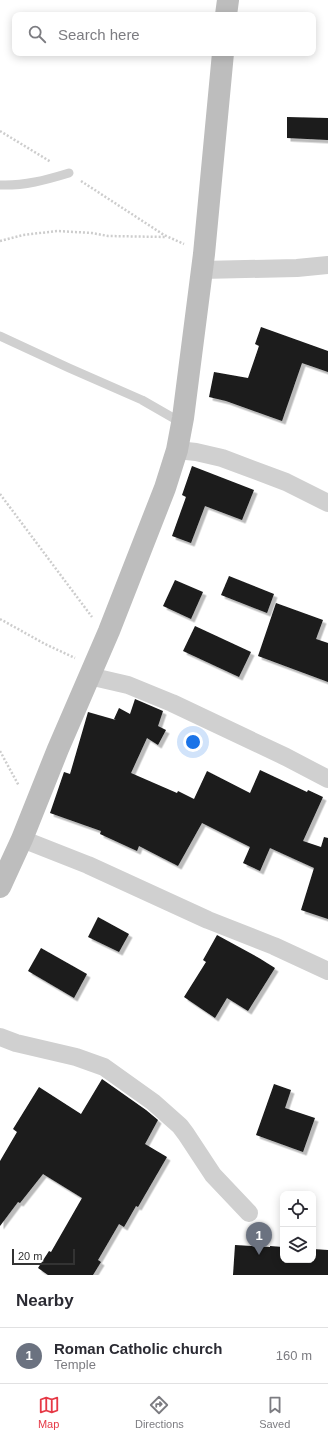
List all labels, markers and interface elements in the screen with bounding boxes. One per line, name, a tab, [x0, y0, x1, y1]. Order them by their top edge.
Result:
search box	[12, 12, 316, 56]
icon: search	[26, 23, 48, 45]
text: Search here	[58, 26, 140, 43]
your location	[183, 732, 203, 752]
map controls	[280, 1191, 316, 1263]
button: locate	[280, 1191, 316, 1227]
pin: 1	[246, 1222, 272, 1255]
button: layers	[280, 1227, 316, 1263]
scale bar	[12, 1247, 75, 1266]
text: 20 m	[18, 1250, 42, 1262]
text: Nearby	[16, 1291, 74, 1310]
text: Roman Catholic church	[54, 1340, 222, 1357]
text: 1	[25, 1348, 33, 1363]
text: 160 m	[276, 1348, 312, 1363]
text: Temple	[54, 1357, 96, 1372]
tab: Map	[38, 1394, 60, 1430]
tab: Directions	[135, 1394, 184, 1430]
tab: Saved	[259, 1394, 290, 1430]

